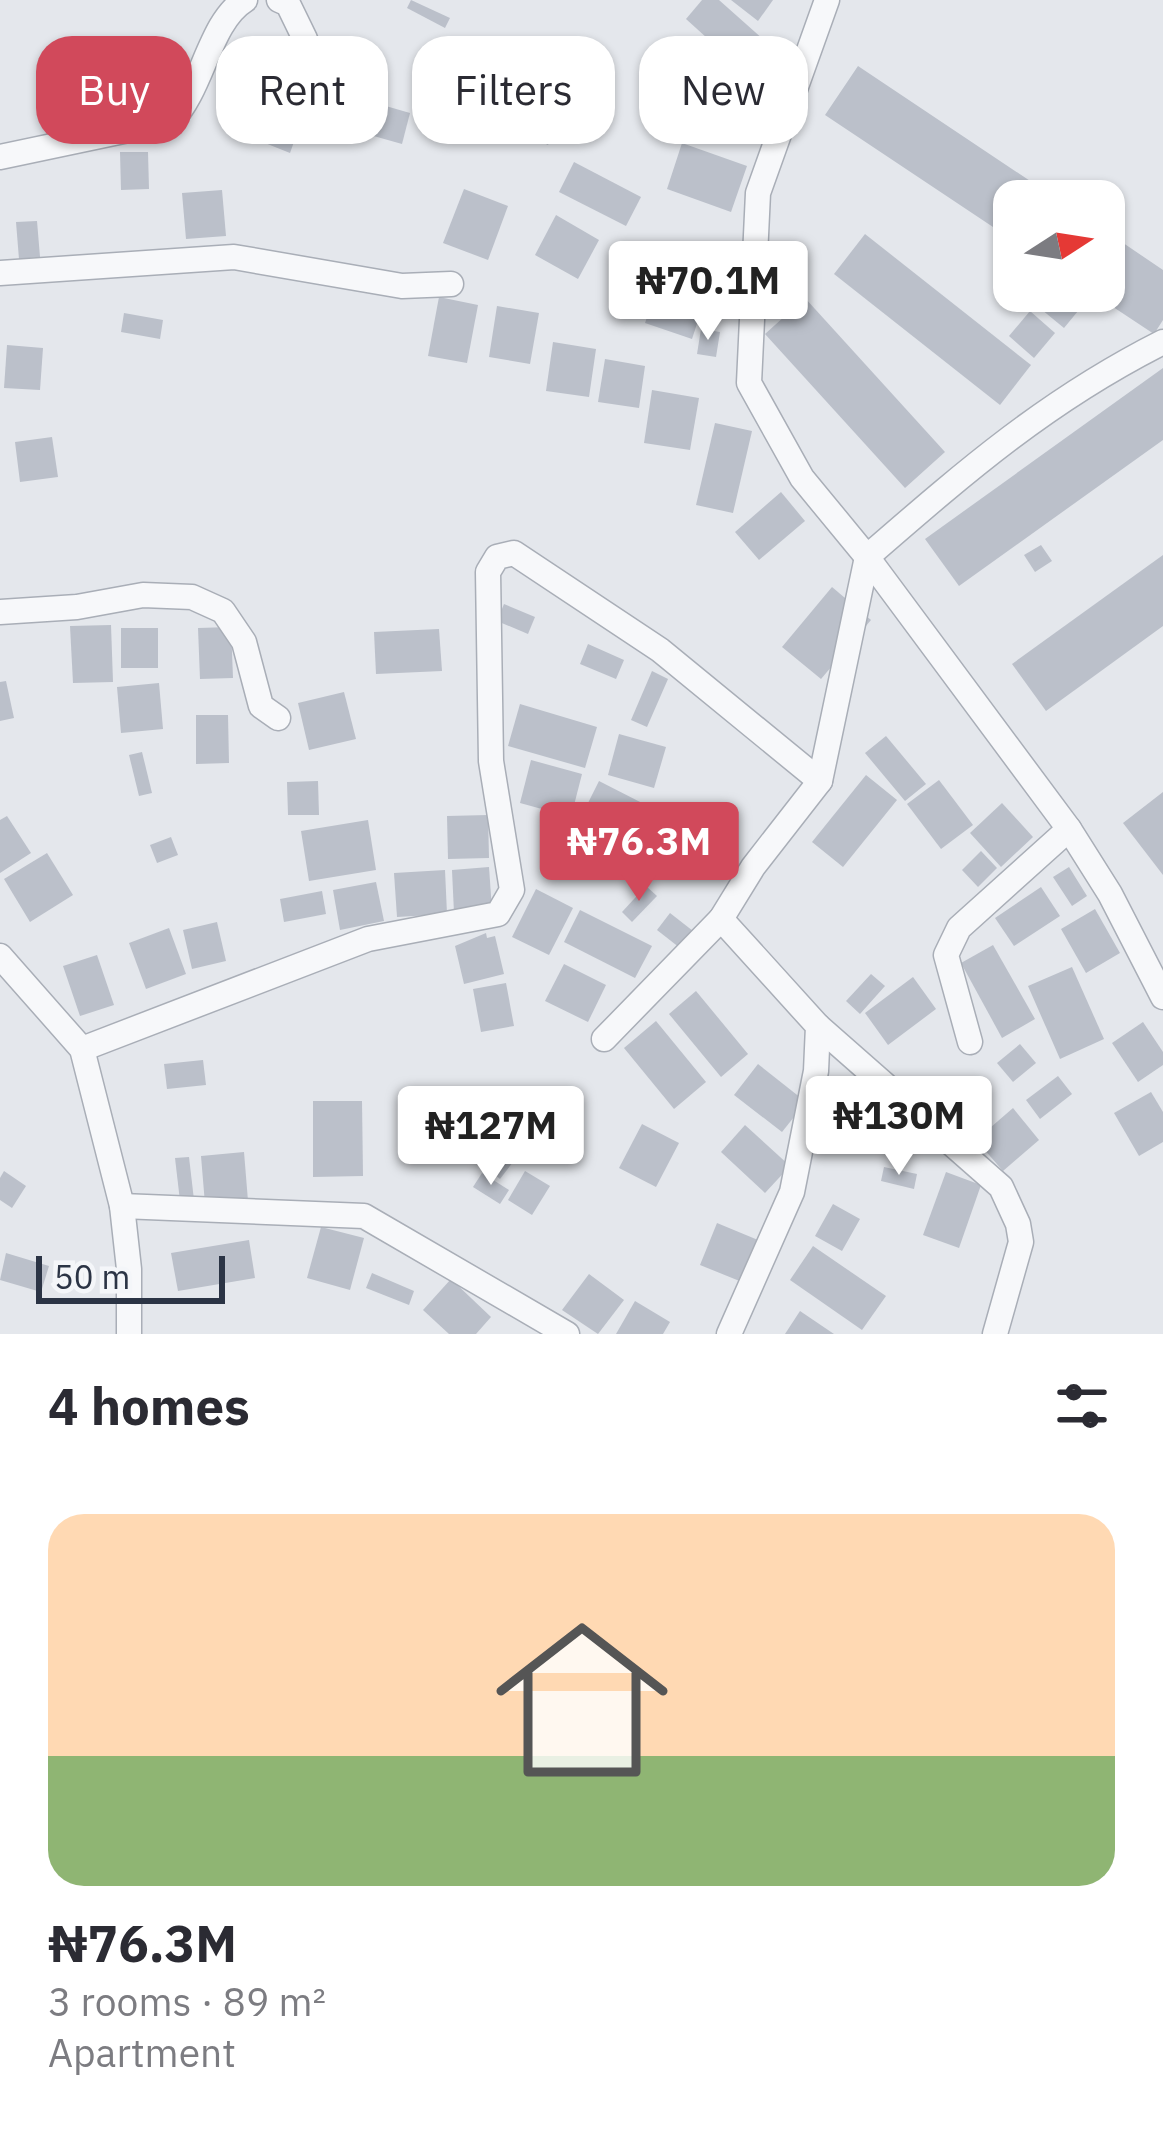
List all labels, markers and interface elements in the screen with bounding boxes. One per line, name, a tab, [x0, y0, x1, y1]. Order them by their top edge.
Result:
chip: Buy	[36, 36, 192, 144]
chip: Rent	[216, 36, 388, 144]
chip: Filters	[412, 36, 615, 144]
chip: New	[639, 36, 808, 144]
north arrow	[993, 180, 1125, 312]
map controls	[993, 180, 1125, 312]
pin: ₦70.1M	[610, 241, 806, 343]
text: ₦70.1M	[636, 254, 780, 305]
pin: ₦76.3M	[541, 802, 737, 904]
text: ₦76.3M	[567, 815, 711, 866]
pin: ₦130M	[815, 1076, 983, 1178]
pin: ₦127M	[407, 1086, 575, 1188]
text: ₦130M	[833, 1089, 965, 1140]
text: ₦127M	[425, 1099, 557, 1150]
scale bar	[36, 1250, 225, 1303]
text: 50 m	[54, 1255, 130, 1298]
text: 4 homes	[48, 1373, 250, 1439]
icon: filters	[1049, 1373, 1115, 1439]
icon: home	[474, 1592, 690, 1808]
text: ₦76.3M	[48, 1910, 237, 1976]
text: 3 rooms · 89 m²	[48, 1976, 326, 2027]
text: Apartment	[48, 2027, 236, 2078]

